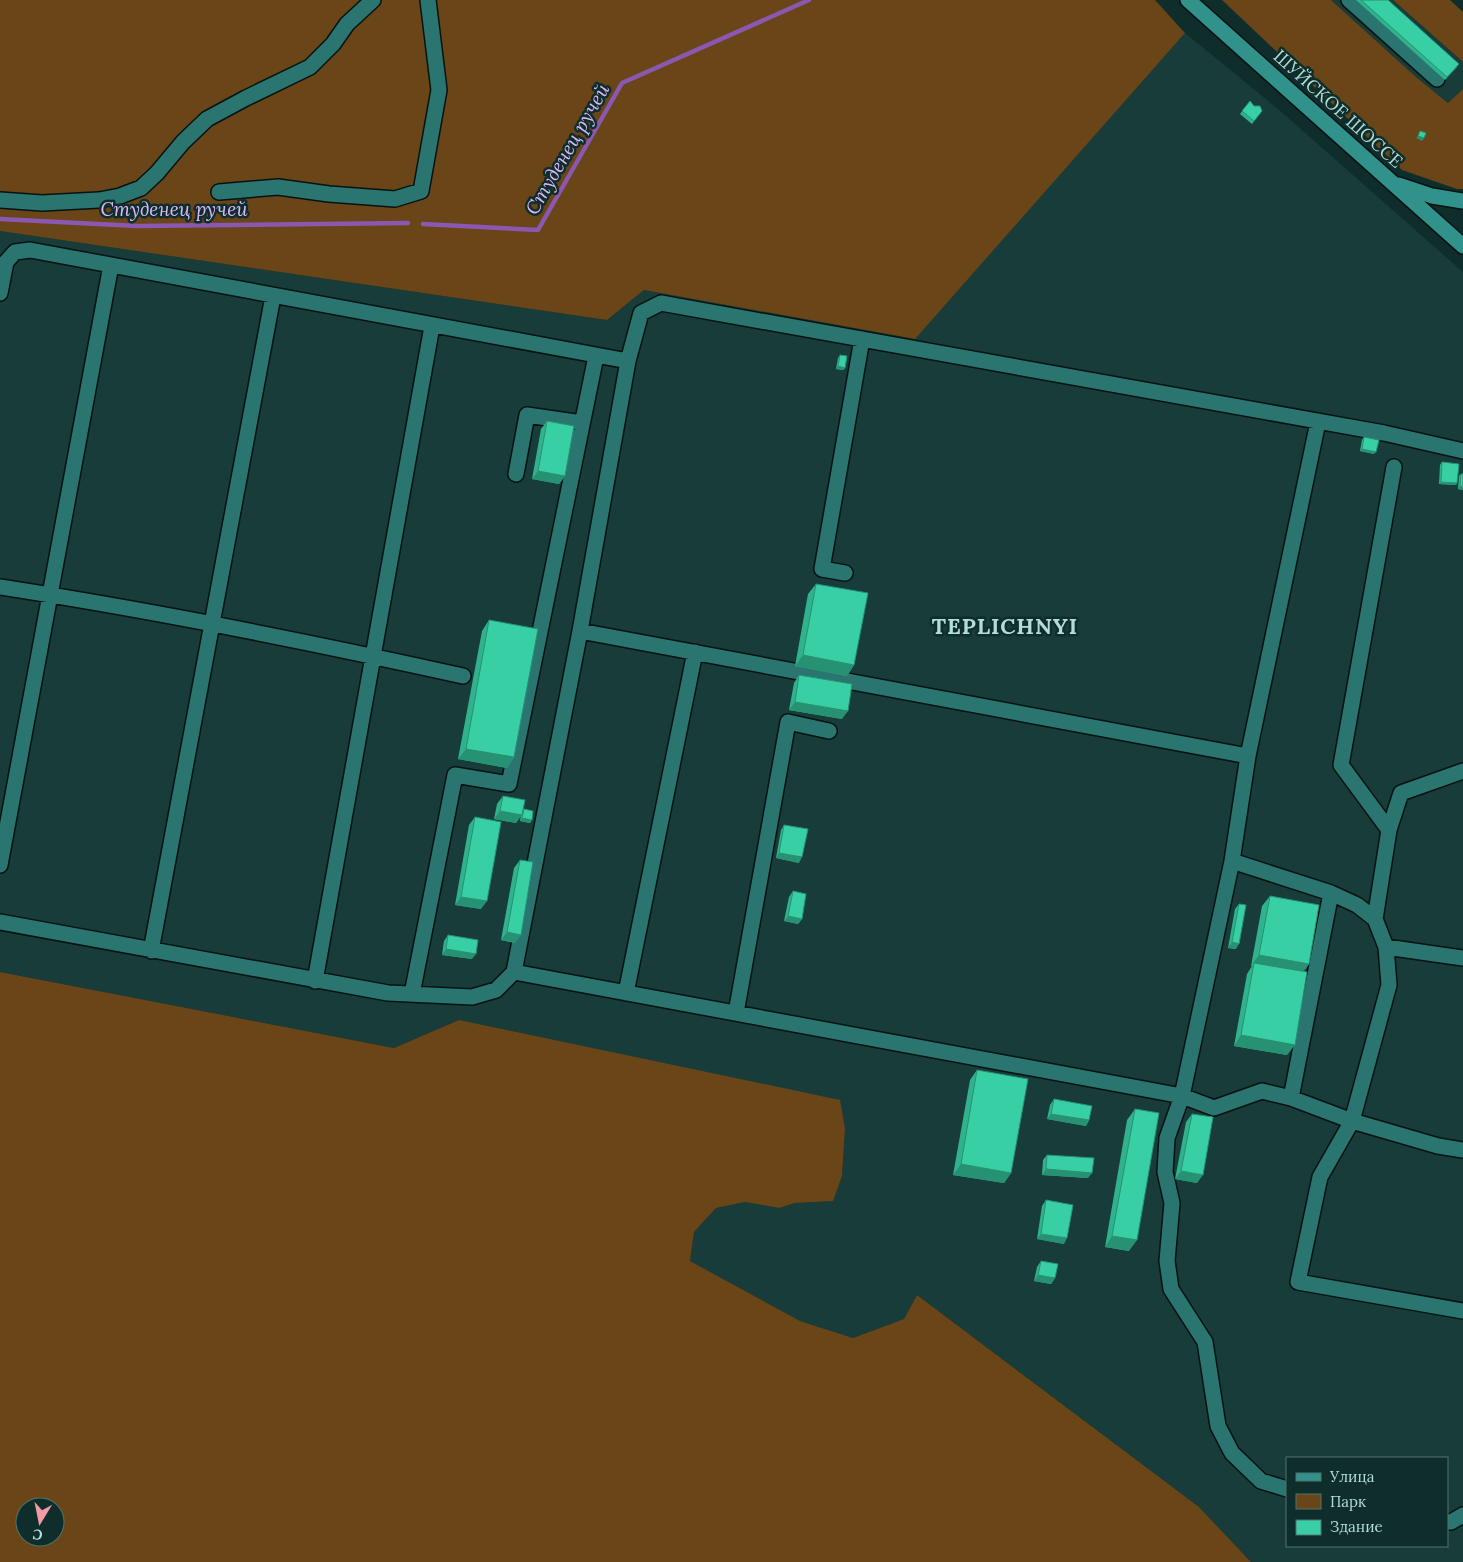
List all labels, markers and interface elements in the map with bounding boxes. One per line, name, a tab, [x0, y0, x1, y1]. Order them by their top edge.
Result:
street label: ШУЙСКОЕ ШОССЕ	[1269, 44, 1408, 173]
water label: Студенец ручей	[520, 79, 614, 219]
water label: Студенец ручей	[101, 197, 248, 221]
district label: TEPLICHNYI	[932, 612, 1078, 640]
legend	[1286, 1457, 1448, 1547]
text: Улица	[1329, 1467, 1375, 1486]
text: Парк	[1330, 1492, 1366, 1511]
north arrow	[15, 1497, 65, 1547]
text: Здание	[1330, 1517, 1383, 1536]
text: С	[31, 1525, 44, 1545]

